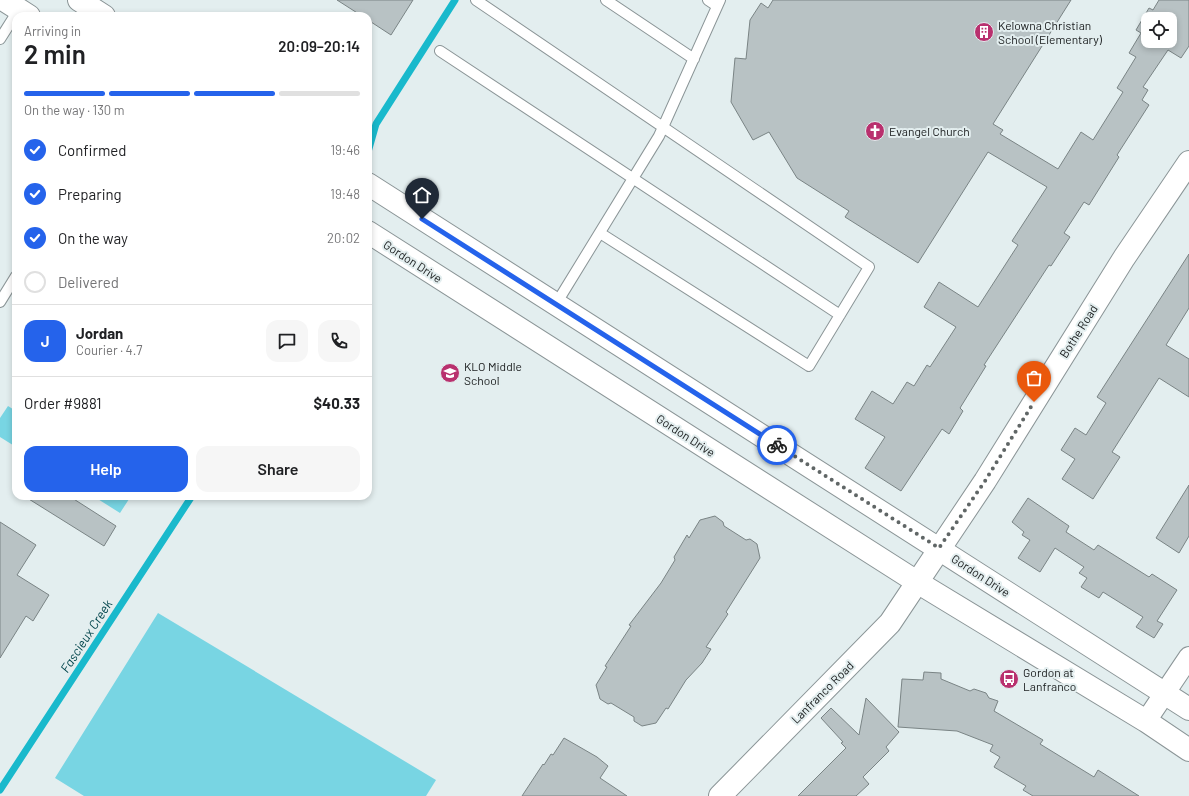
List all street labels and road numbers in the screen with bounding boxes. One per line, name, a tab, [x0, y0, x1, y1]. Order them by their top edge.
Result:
street label: Gordon Drive	[381, 237, 445, 285]
street label: Bothe Road	[1056, 302, 1100, 360]
street label: Gordon Drive	[654, 411, 718, 459]
street label: Gordon Drive	[949, 551, 1013, 599]
street label: Lanfranco Road	[788, 658, 856, 726]

